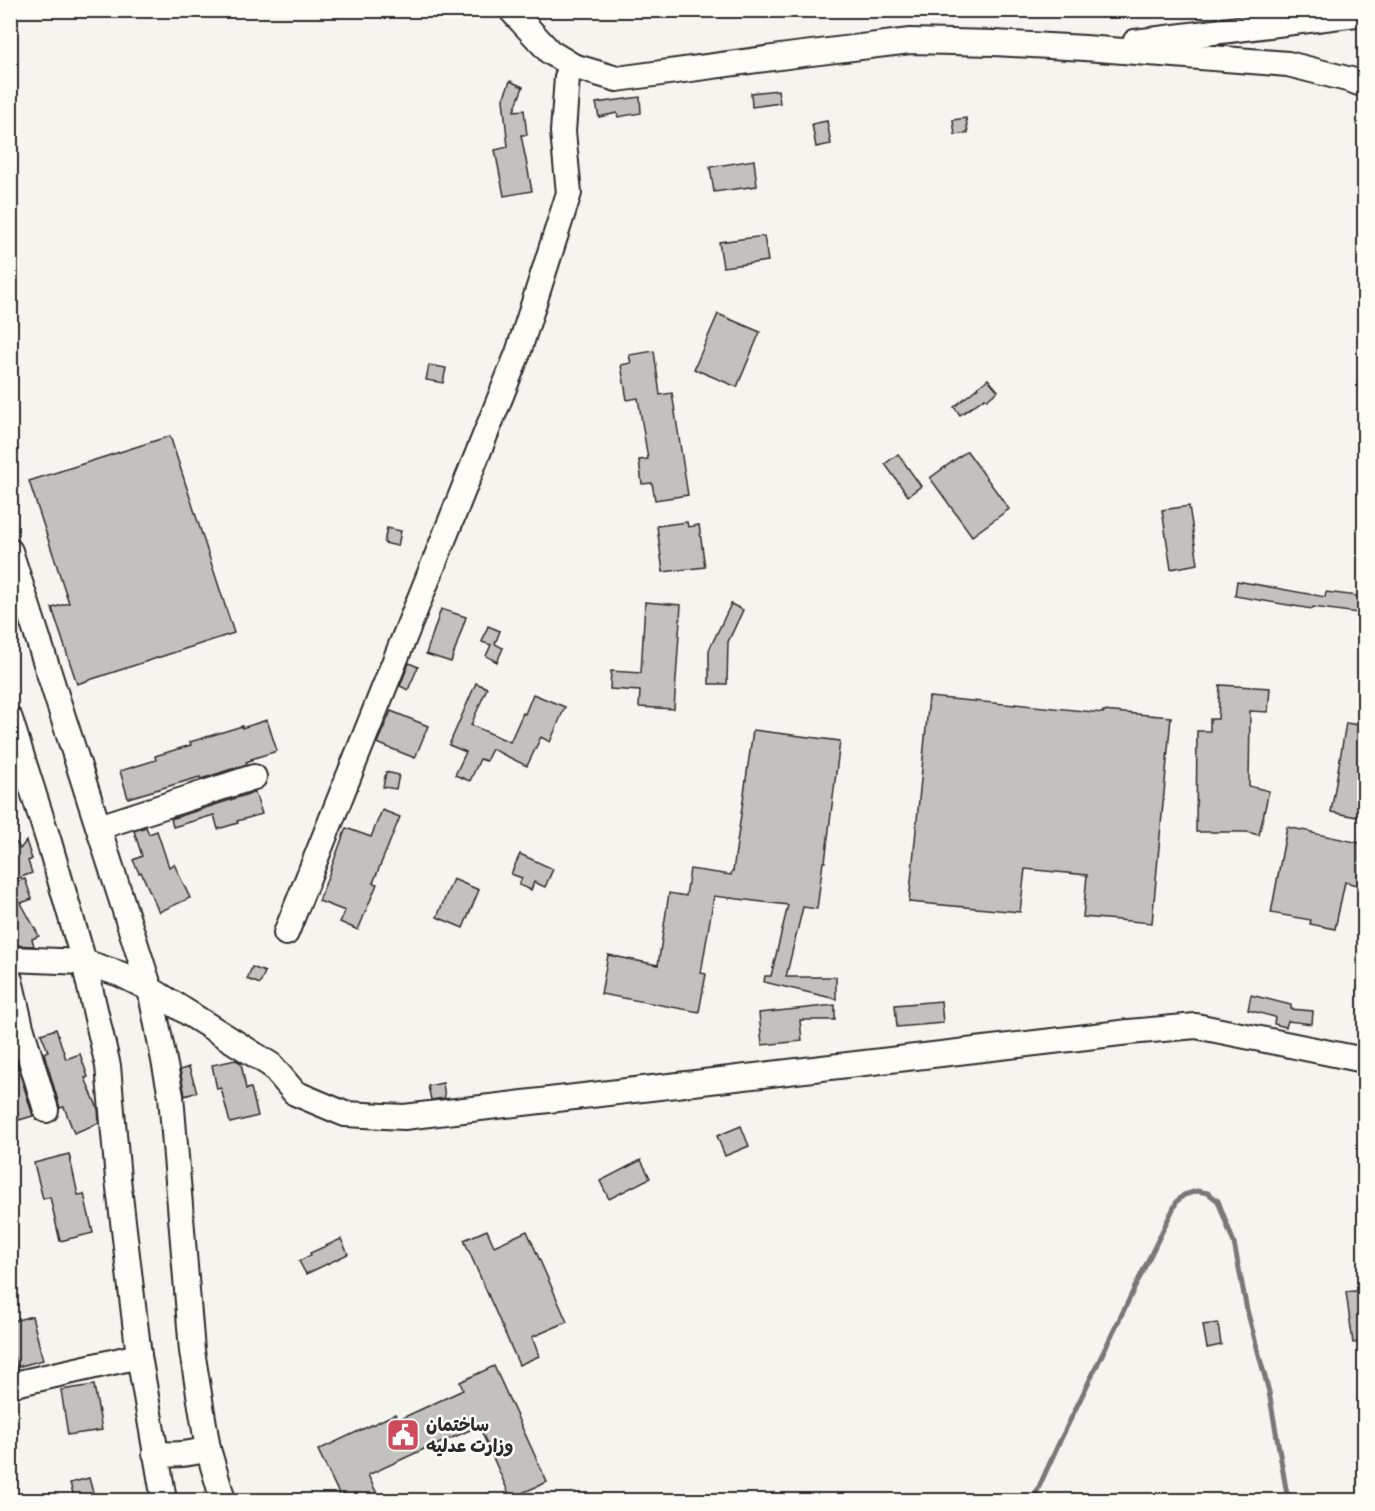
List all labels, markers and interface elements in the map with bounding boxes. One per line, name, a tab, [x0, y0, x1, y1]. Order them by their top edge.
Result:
public building icon: ساختمان وزارت عدلیه	[385, 1417, 421, 1453]
place label: ساختمان وزارت عدلیه	[426, 1417, 514, 1459]

